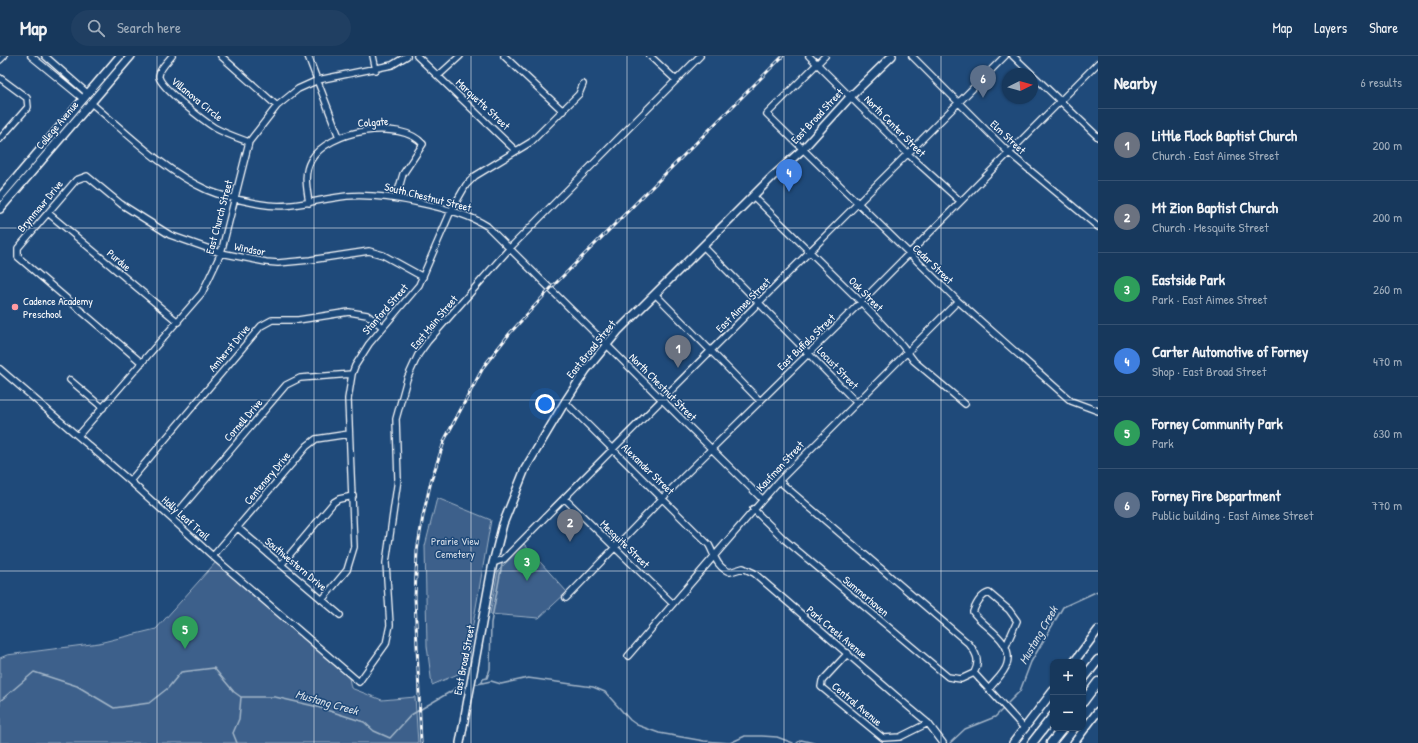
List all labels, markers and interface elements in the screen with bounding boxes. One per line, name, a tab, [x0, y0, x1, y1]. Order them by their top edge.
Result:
search box	[71, 10, 351, 46]
text: Map	[20, 15, 47, 41]
icon: search	[85, 17, 107, 39]
text: Search here	[117, 17, 181, 38]
text: Map	[1272, 18, 1292, 37]
text: Layers	[1314, 18, 1347, 37]
text: Share	[1369, 18, 1398, 37]
pin: 6	[970, 65, 996, 98]
north arrow	[1002, 68, 1038, 104]
text: Nearby	[1114, 71, 1157, 94]
text: 6 results	[1361, 73, 1402, 91]
street label: Villanova Circle	[168, 74, 226, 125]
street label: Marquette Street	[453, 75, 513, 133]
street label: East Broad Street	[788, 85, 846, 147]
street label: North Center Street	[861, 92, 929, 160]
street label: College Avenue	[33, 97, 82, 152]
street label: Colgate	[357, 114, 389, 130]
street label: Elm Street	[987, 117, 1029, 157]
text: Little Flock Baptist Church	[1152, 125, 1297, 146]
text: 1	[1125, 136, 1129, 154]
text: 200 m	[1372, 136, 1402, 154]
text: Church · East Aimee Street	[1152, 146, 1279, 164]
pin: 4	[776, 159, 802, 192]
street label: Brynmawr Drive	[14, 177, 66, 235]
street label: East Church Street	[202, 178, 236, 256]
street label: South Chestnut Street	[383, 179, 473, 215]
text: Mt Zion Baptist Church	[1152, 197, 1278, 218]
text: 2	[1124, 208, 1130, 226]
text: 200 m	[1372, 208, 1402, 226]
text: Church · Mesquite Street	[1152, 218, 1269, 236]
street label: Windsor	[233, 239, 267, 259]
street label: Cedar Street	[910, 241, 956, 287]
street label: Purdue	[104, 246, 134, 274]
text: Eastside Park	[1152, 269, 1225, 290]
street label: East Aimee Street	[713, 274, 774, 335]
street label: Oak Street	[846, 274, 886, 314]
street label: Stanford Street	[359, 280, 411, 337]
text: 3	[1124, 280, 1130, 298]
text: 260 m	[1373, 280, 1402, 298]
text: Park · East Aimee Street	[1152, 290, 1267, 308]
street label: East Main Street	[407, 292, 461, 352]
place label: Cadence Academy Preschool	[23, 294, 93, 321]
marker: Cadence Academy Preschool	[10, 302, 20, 312]
street label: East Buffalo Street	[774, 311, 838, 373]
street label: East Broad Street	[563, 317, 619, 381]
street label: Amherst Drive	[205, 321, 253, 374]
pin: 1	[665, 335, 691, 368]
text: Carter Automotive of Forney	[1152, 341, 1308, 362]
street label: Locust Street	[814, 344, 862, 392]
street label: North Chestnut Street	[626, 350, 700, 424]
text: 4	[1125, 352, 1129, 370]
text: 470 m	[1373, 352, 1402, 370]
text: Shop · East Broad Street	[1152, 362, 1266, 380]
your location	[535, 394, 555, 414]
street label: Cornell Drive	[221, 395, 266, 444]
text: Forney Community Park	[1152, 413, 1283, 434]
text: 5	[1124, 424, 1130, 442]
text: 630 m	[1373, 424, 1402, 442]
text: Park	[1152, 434, 1174, 452]
street label: Kaufman Street	[753, 438, 807, 494]
street label: Alexander Street	[619, 440, 677, 498]
street label: Centenary Drive	[241, 448, 294, 507]
text: Forney Fire Department	[1152, 485, 1281, 506]
street label: Holly Leaf Trail	[159, 493, 213, 543]
text: 6	[1124, 496, 1130, 514]
text: 770 m	[1371, 496, 1402, 514]
text: Public building · East Aimee Street	[1152, 506, 1313, 524]
pin: 2	[557, 509, 583, 542]
street label: Mesquite Street	[597, 517, 653, 571]
street label: Southwestern Drive	[262, 534, 330, 594]
park label: Prairie View Cemetery	[431, 534, 479, 561]
pin: 3	[514, 548, 540, 581]
street label: Summerhaven	[840, 573, 892, 619]
water label: Mustang Creek	[1014, 602, 1062, 667]
street label: Park Creek Avenue	[804, 603, 871, 662]
pin: 5	[172, 616, 198, 649]
street label: East Broad Street	[450, 624, 478, 696]
map controls	[1050, 659, 1086, 731]
button: +	[1050, 659, 1086, 695]
street label: Central Avenue	[829, 679, 885, 729]
water label: Mustang Creek	[294, 685, 361, 719]
button: −	[1050, 695, 1086, 731]

